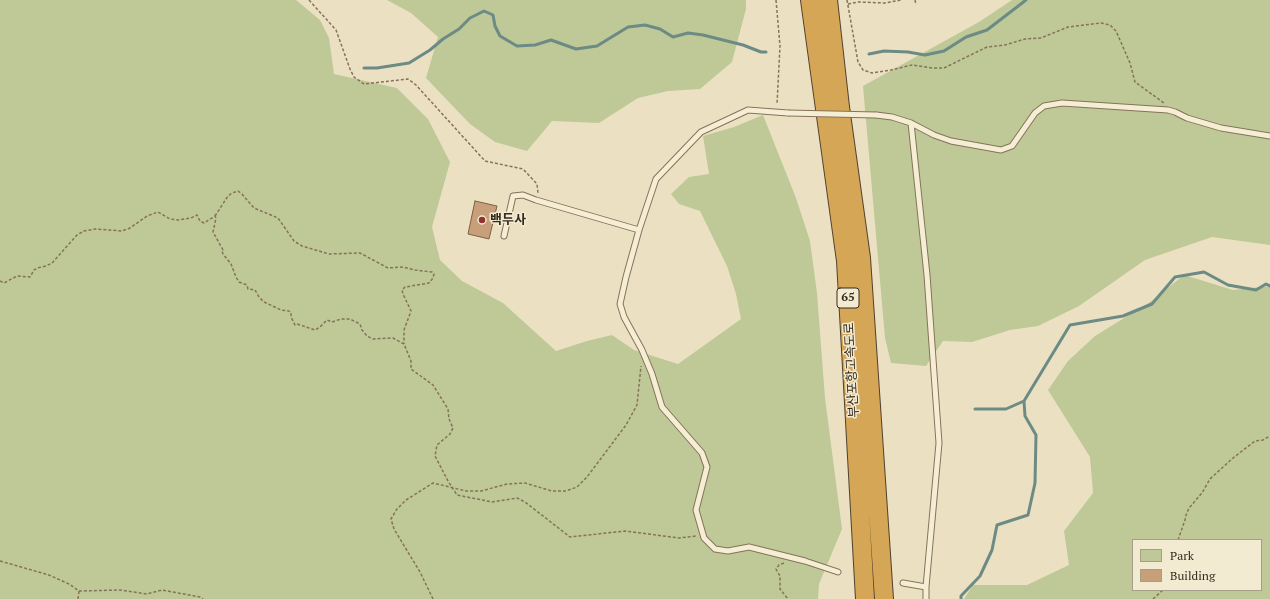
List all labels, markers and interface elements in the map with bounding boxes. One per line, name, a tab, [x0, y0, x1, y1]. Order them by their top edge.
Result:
place label: 백두사	[490, 212, 526, 228]
marker: 백두사	[477, 215, 487, 225]
road number: 65	[837, 288, 859, 308]
street label: 부산포항고속도로	[842, 322, 862, 418]
legend	[1132, 539, 1262, 591]
text: Park	[1170, 548, 1194, 563]
text: Building	[1170, 568, 1215, 583]

